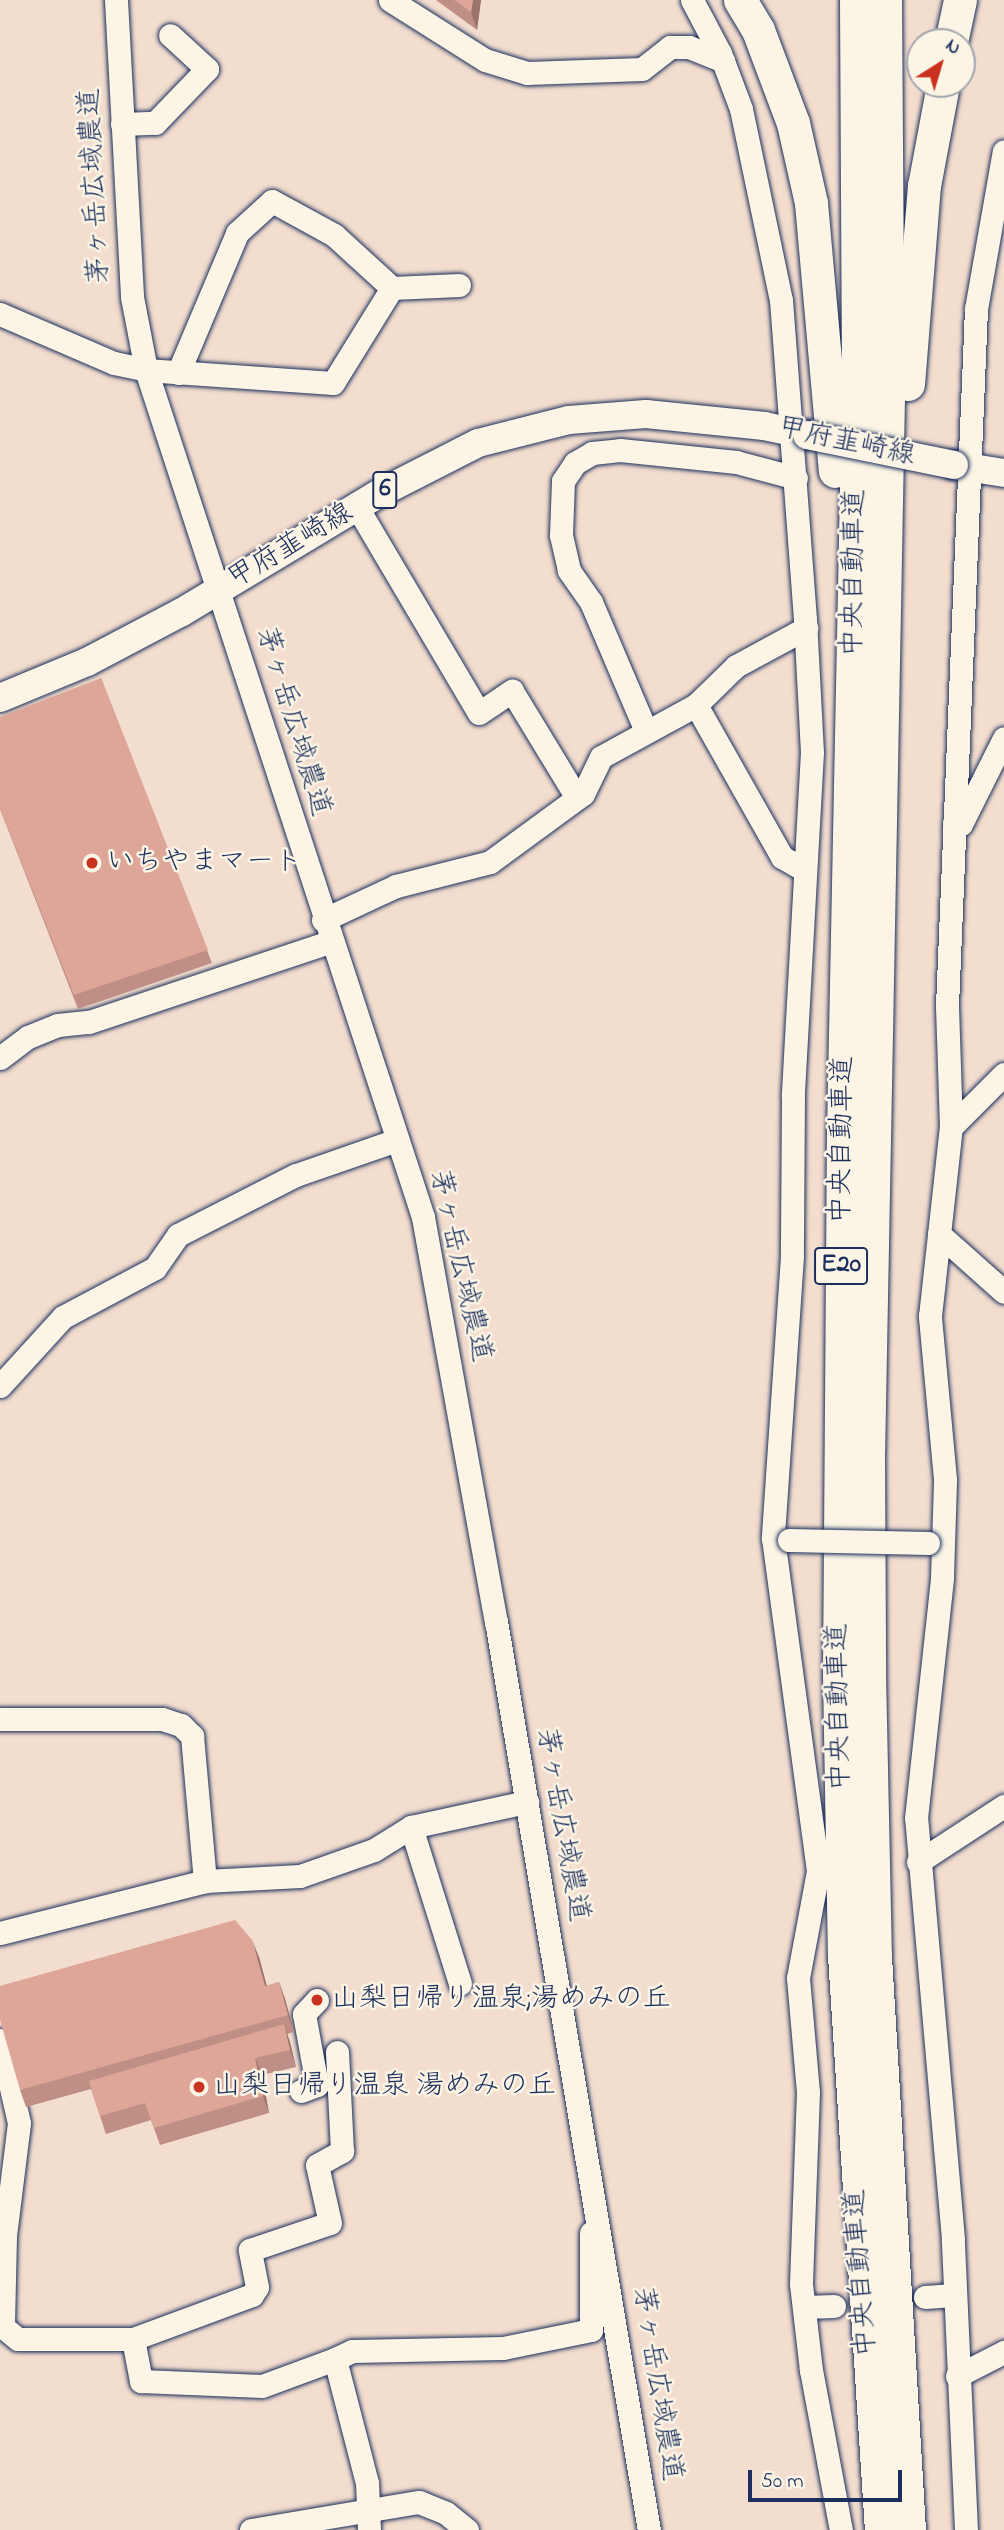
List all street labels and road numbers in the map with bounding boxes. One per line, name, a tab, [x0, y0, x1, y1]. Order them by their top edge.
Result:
street label: 茅ヶ岳広域農道	[74, 87, 118, 285]
street label: 甲府韮崎線	[774, 412, 918, 474]
road number: 6	[371, 468, 399, 512]
street label: 中央自動車道	[837, 489, 873, 657]
street label: 甲府韮崎線	[222, 497, 360, 597]
street label: 茅ヶ岳広域農道	[247, 623, 337, 821]
street label: 中央自動車道	[825, 1056, 861, 1224]
street label: 茅ヶ岳広域農道	[421, 1167, 497, 1365]
road number: E20	[813, 1244, 869, 1288]
street label: 中央自動車道	[822, 1623, 858, 1791]
street label: 茅ヶ岳広域農道	[527, 1726, 595, 1924]
street label: 中央自動車道	[839, 2188, 885, 2358]
street label: 茅ヶ岳広域農道	[624, 2285, 688, 2483]

